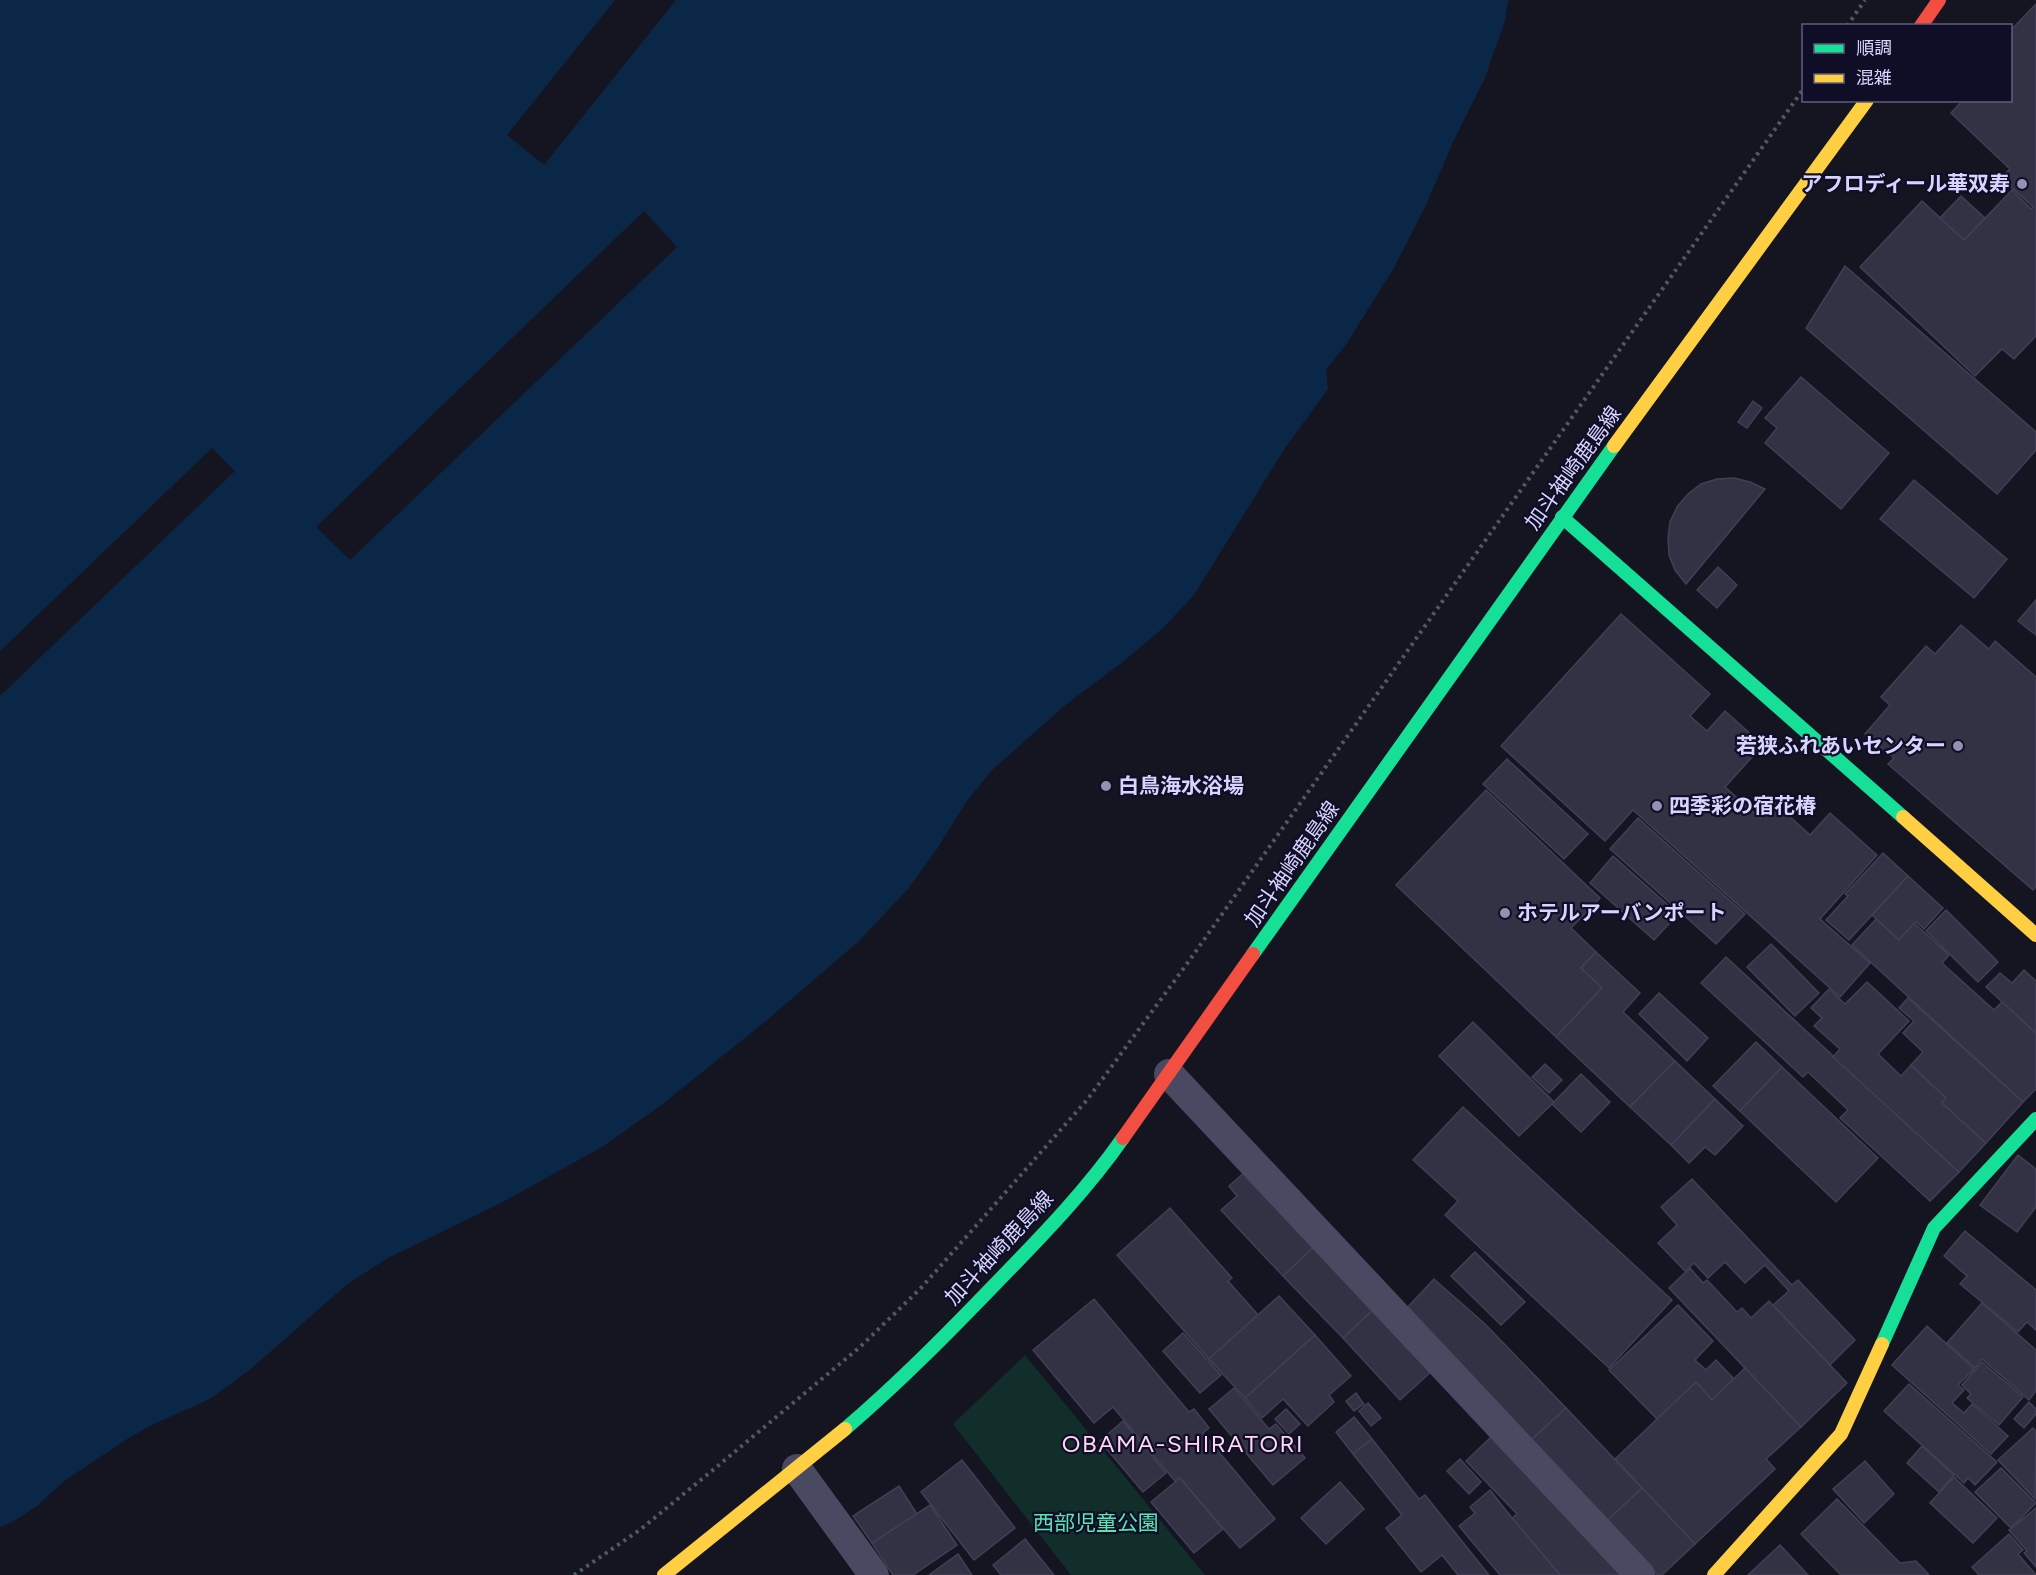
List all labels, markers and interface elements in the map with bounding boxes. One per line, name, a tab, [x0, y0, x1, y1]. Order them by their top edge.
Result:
legend	[1802, 24, 2012, 102]
text: 順調	[1856, 37, 1892, 59]
text: 混雑	[1856, 67, 1892, 89]
place label: アフロディール華双寿	[1801, 171, 2010, 196]
marker: アフロディール華双寿	[2015, 177, 2029, 191]
street label: 加斗袖崎鹿島線	[1519, 401, 1626, 535]
place label: 若狭ふれあいセンター	[1736, 733, 1946, 758]
marker: 若狭ふれあいセンター	[1951, 739, 1965, 753]
place label: 白鳥海水浴場	[1118, 773, 1244, 798]
marker: 白鳥海水浴場	[1099, 779, 1113, 793]
place label: 四季彩の宿花椿	[1669, 793, 1816, 818]
street label: 加斗袖崎鹿島線	[1239, 796, 1344, 931]
marker: 四季彩の宿花椿	[1650, 799, 1664, 813]
place label: ホテルアーバンポート	[1517, 900, 1727, 925]
marker: ホテルアーバンポート	[1498, 906, 1512, 920]
street label: 加斗袖崎鹿島線	[939, 1185, 1058, 1310]
district label: OBAMA-SHIRATORI	[1062, 1429, 1304, 1458]
park label: 西部児童公園	[1033, 1510, 1159, 1535]

